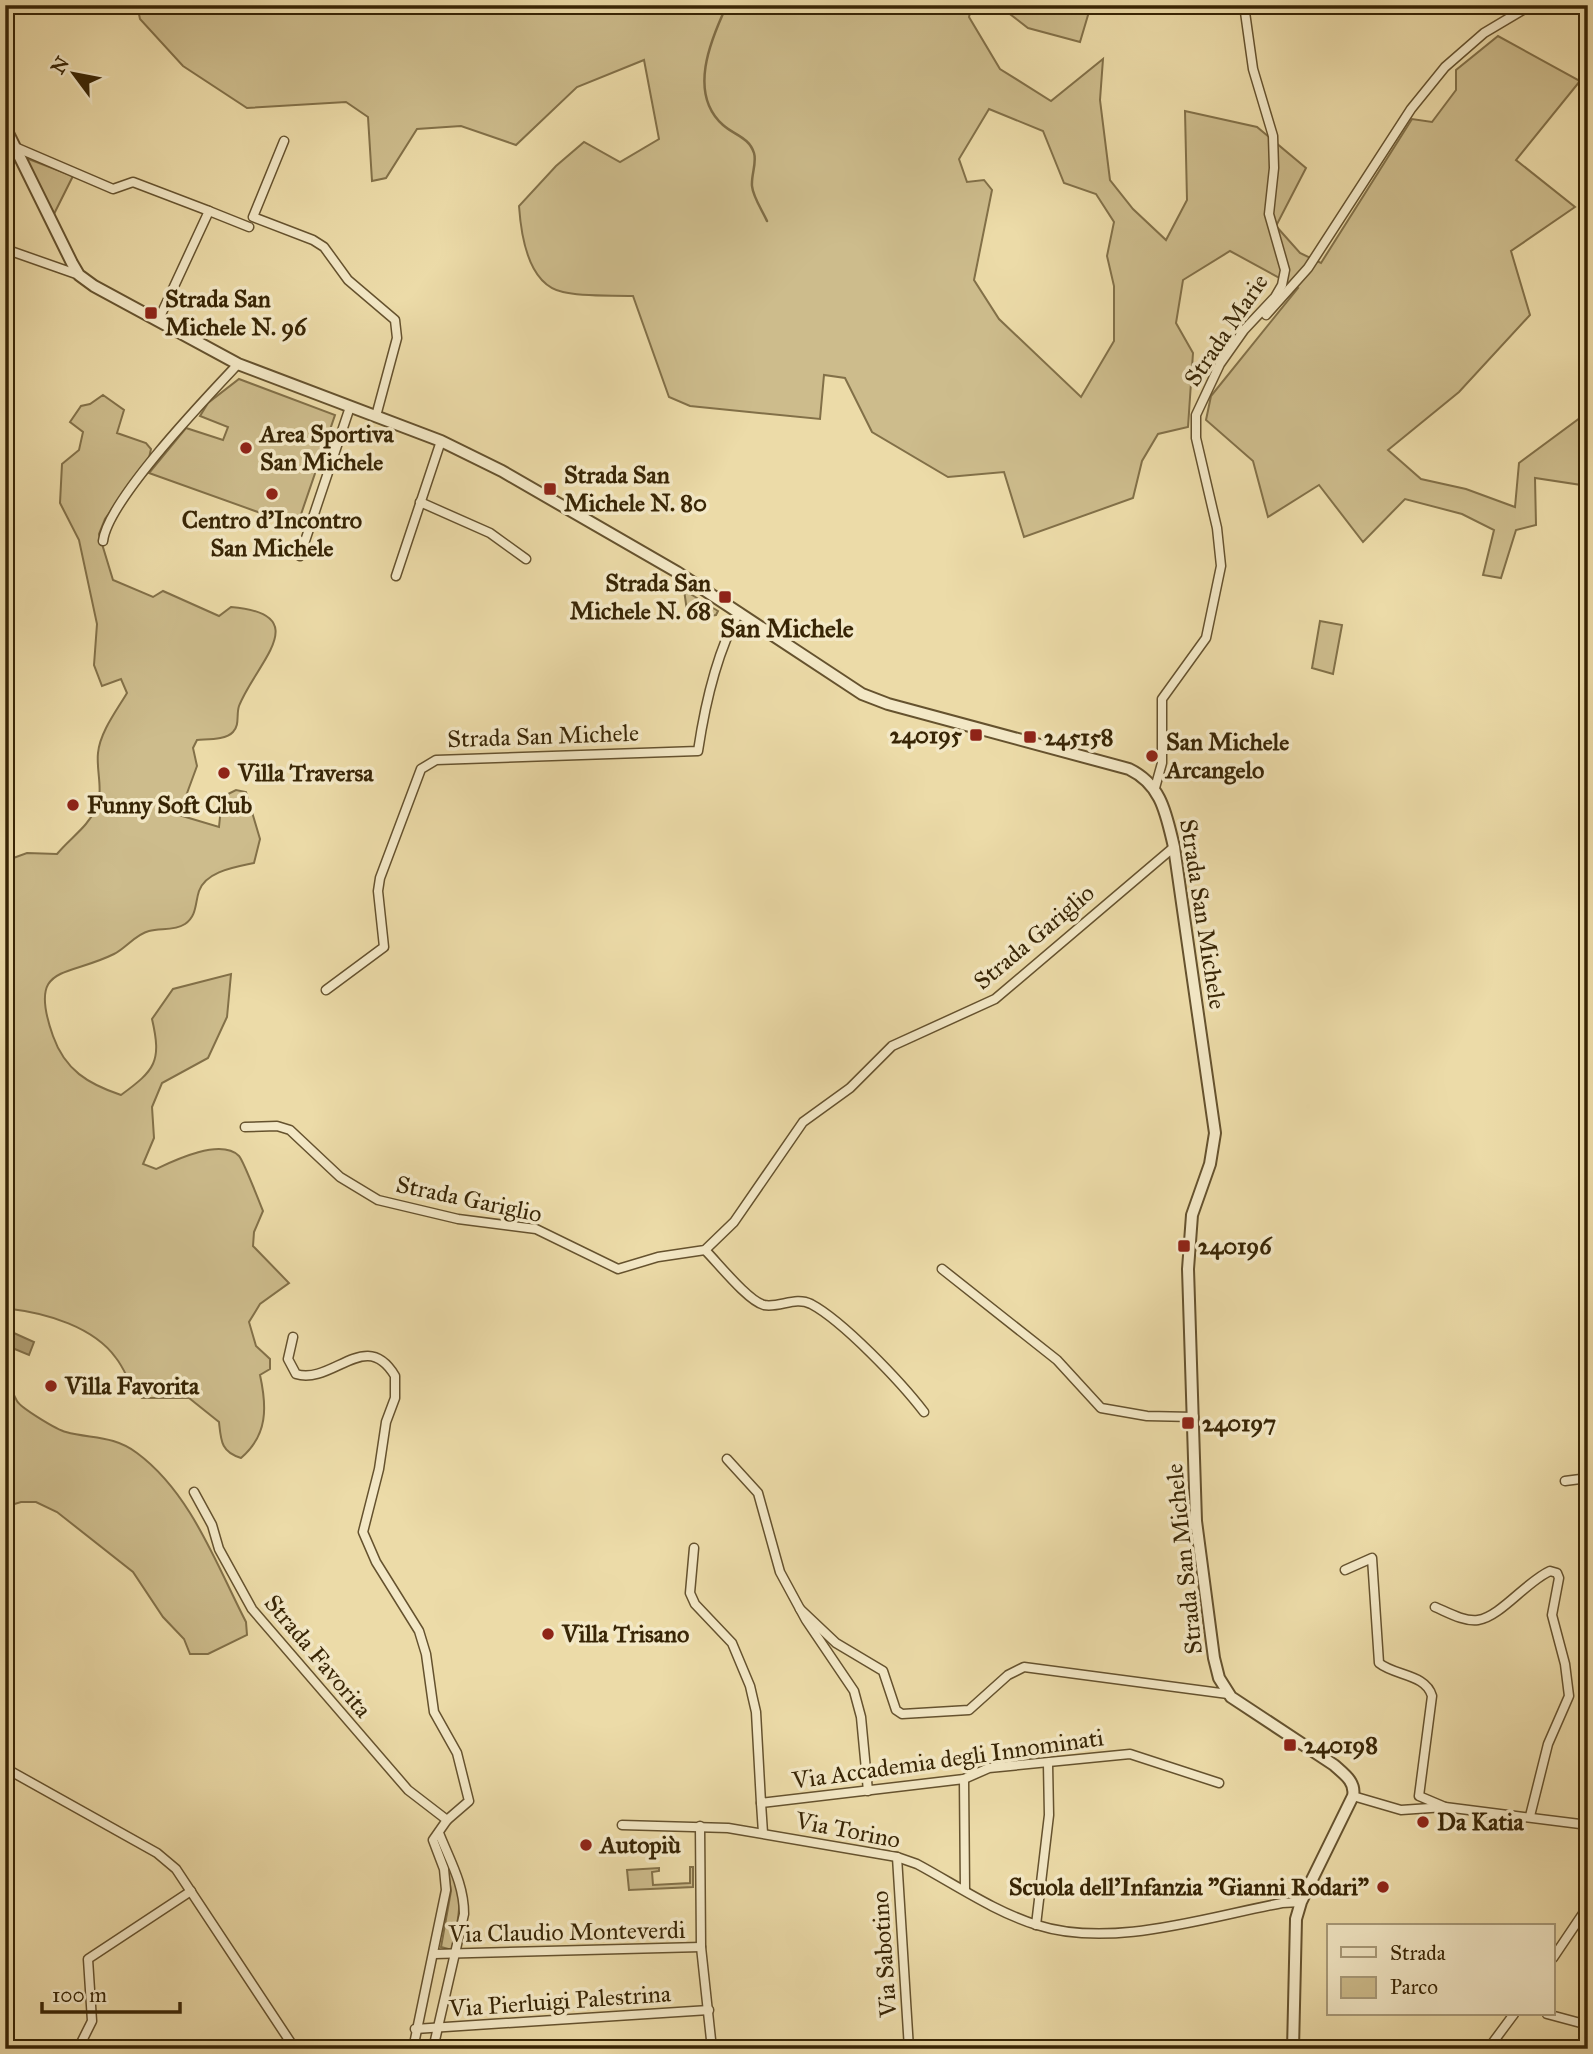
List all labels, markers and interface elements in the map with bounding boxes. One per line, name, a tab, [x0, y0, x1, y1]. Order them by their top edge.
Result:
north arrow	[38, 38, 108, 108]
text: N	[46, 52, 74, 78]
street label: Strada Marie	[1177, 268, 1275, 392]
place label: Strada San Michele N. 96	[165, 284, 308, 342]
marker: Strada San Michele N. 96	[143, 305, 159, 321]
place label: Area Sportiva San Michele	[258, 419, 395, 477]
marker: Area Sportiva San Michele	[238, 440, 254, 456]
place label: Strada San Michele N. 80	[564, 460, 707, 518]
marker: Strada San Michele N. 80	[542, 481, 558, 497]
marker: Centro d'Incontro San Michele	[264, 486, 280, 502]
place label: Centro d'Incontro San Michele	[182, 505, 362, 563]
place label: Strada San Michele N. 68	[570, 568, 711, 626]
marker: Strada San Michele N. 68	[717, 589, 733, 605]
district label: San Michele	[720, 612, 854, 644]
street label: Strada San Michele	[447, 718, 639, 754]
place label: 240195	[890, 720, 963, 750]
place label: 245158	[1044, 722, 1114, 752]
marker: 240195	[968, 727, 984, 743]
place label: San Michele Arcangelo	[1164, 727, 1289, 785]
marker: 245158	[1022, 729, 1038, 745]
marker: San Michele Arcangelo	[1144, 748, 1160, 764]
place label: Villa Traversa	[237, 758, 374, 788]
marker: Villa Traversa	[216, 765, 232, 781]
place label: Funny Soft Club	[87, 790, 252, 820]
marker: Funny Soft Club	[65, 797, 81, 813]
street label: Strada San Michele	[1173, 817, 1233, 1011]
street label: Strada Gariglio	[967, 878, 1101, 996]
street label: Strada Gariglio	[393, 1169, 545, 1229]
place label: 240196	[1198, 1231, 1273, 1261]
marker: 240196	[1176, 1238, 1192, 1254]
place label: Villa Favorita	[64, 1371, 200, 1401]
marker: Villa Favorita	[43, 1378, 59, 1394]
place label: 240197	[1202, 1408, 1276, 1438]
marker: 240197	[1180, 1415, 1196, 1431]
street label: Strada San Michele	[1159, 1462, 1209, 1656]
street label: Strada Favorita	[258, 1588, 379, 1724]
place label: Villa Trisano	[561, 1619, 689, 1649]
marker: Villa Trisano	[540, 1626, 556, 1642]
street label: Via Accademia degli Innominati	[789, 1722, 1106, 1796]
place label: 240198	[1304, 1730, 1378, 1760]
marker: 240198	[1282, 1737, 1298, 1753]
street label: Via Torino	[792, 1805, 903, 1855]
place label: Da Katia	[1437, 1807, 1525, 1837]
marker: Da Katia	[1415, 1814, 1431, 1830]
place label: Autopiù	[598, 1830, 681, 1860]
marker: Autopiù	[578, 1837, 594, 1853]
place label: Scuola dell'Infanzia "Gianni Rodari"	[1009, 1872, 1369, 1902]
marker: Scuola dell'Infanzia "Gianni Rodari"	[1375, 1879, 1391, 1895]
street label: Via Sabotino	[865, 1890, 903, 2019]
street label: Via Claudio Monteverdi	[447, 1915, 686, 1949]
legend	[1327, 1924, 1554, 2016]
text: Strada	[1390, 1940, 1446, 1966]
scale bar	[42, 1970, 180, 2014]
text: Parco	[1390, 1974, 1438, 2000]
street label: Via Pierluigi Palestrina	[447, 1978, 673, 2024]
text: 100 m	[52, 1982, 107, 2008]

